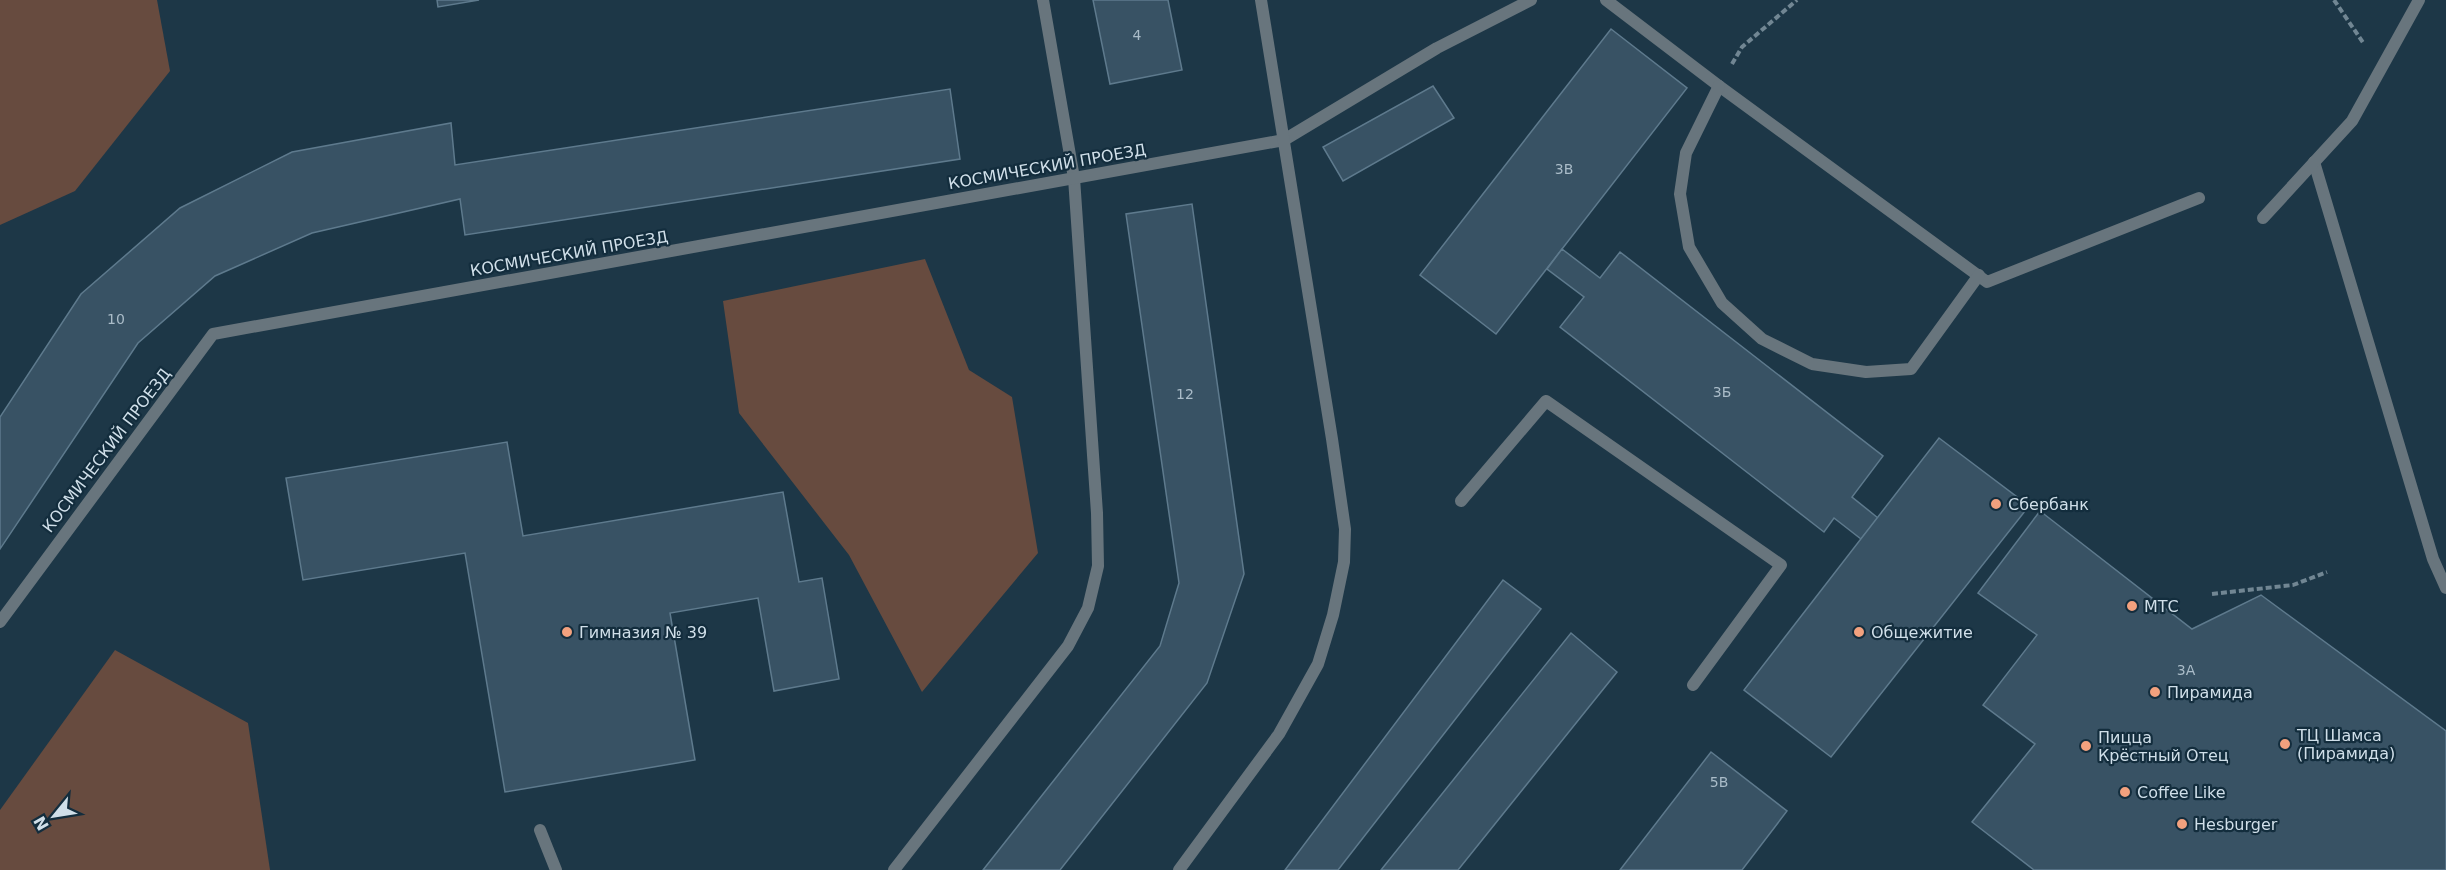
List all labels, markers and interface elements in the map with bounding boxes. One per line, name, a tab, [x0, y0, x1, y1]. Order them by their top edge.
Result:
house number: 4	[1133, 27, 1142, 43]
street label: КОСМИЧЕСКИЙ ПРОЕЗД	[947, 140, 1148, 193]
house number: 3В	[1555, 161, 1573, 177]
street label: КОСМИЧЕСКИЙ ПРОЕЗД	[469, 227, 670, 280]
house number: 10	[107, 311, 125, 327]
street label: КОСМИЧЕСКИЙ ПРОЕЗД	[38, 364, 174, 536]
house number: 3Б	[1713, 384, 1731, 400]
house number: 12	[1176, 386, 1194, 402]
place label: Сбербанк	[2008, 495, 2089, 514]
marker: Сбербанк	[1989, 497, 2003, 511]
place label: МТС	[2144, 597, 2179, 616]
marker: МТС	[2125, 599, 2139, 613]
place label: Гимназия № 39	[579, 623, 707, 642]
place label: Общежитие	[1871, 623, 1973, 642]
marker: Гимназия № 39	[560, 625, 574, 639]
marker: Общежитие	[1852, 625, 1866, 639]
house number: 3А	[2177, 662, 2196, 678]
place label: Пирамида	[2167, 683, 2253, 702]
marker: Пирамида	[2148, 685, 2162, 699]
place label: ТЦ Шамса (Пирамида)	[2296, 726, 2395, 763]
place label: Пицца Крёстный Отец	[2098, 728, 2229, 765]
marker: ТЦ Шамса (Пирамида)	[2278, 737, 2292, 751]
marker: Пицца Крёстный Отец	[2079, 739, 2093, 753]
house number: 5В	[1710, 774, 1728, 790]
place label: Coffee Like	[2137, 783, 2226, 802]
marker: Coffee Like	[2118, 785, 2132, 799]
north arrow	[24, 786, 84, 846]
text: N	[30, 813, 53, 834]
place label: Hesburger	[2194, 815, 2278, 834]
marker: Hesburger	[2175, 817, 2189, 831]

